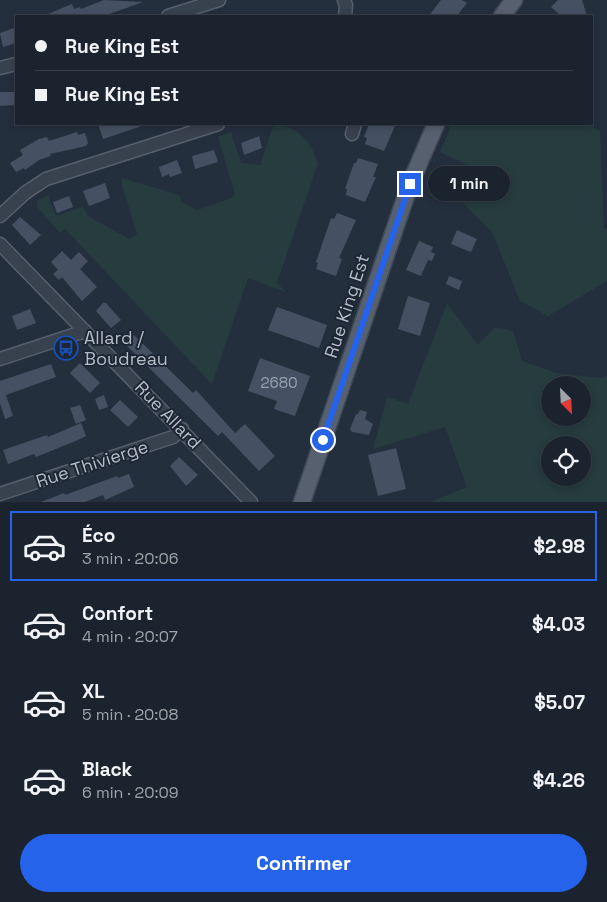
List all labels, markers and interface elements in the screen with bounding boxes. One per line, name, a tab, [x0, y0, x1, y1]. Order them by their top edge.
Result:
text: Rue King Est	[65, 34, 179, 59]
text: Rue King Est	[65, 82, 179, 107]
callout: 1 min	[428, 166, 510, 202]
route end	[399, 173, 421, 195]
text: 1 min	[449, 173, 489, 194]
street label: Rue King Est	[319, 251, 374, 361]
place label: Allard / Boudreau	[84, 326, 168, 370]
bus stop icon: Allard / Boudreau	[53, 335, 79, 361]
house number: 2680	[260, 373, 298, 392]
street label: Rue Allard	[130, 376, 206, 454]
north arrow	[541, 376, 591, 426]
map controls	[541, 376, 591, 486]
route start	[312, 429, 334, 451]
street label: Rue Thivierge	[33, 435, 151, 492]
button: locate	[541, 436, 591, 486]
text: Éco	[82, 523, 115, 548]
icon: car	[22, 524, 67, 569]
text: $2.98	[533, 534, 585, 559]
text: 3 min · 20:06	[82, 548, 178, 569]
text: Confort	[82, 601, 153, 626]
icon: car	[22, 602, 67, 647]
text: $4.03	[532, 612, 585, 637]
text: 4 min · 20:07	[82, 626, 178, 647]
text: XL	[82, 679, 105, 704]
icon: car	[22, 680, 67, 725]
text: $5.07	[534, 690, 585, 715]
text: 5 min · 20:08	[82, 704, 179, 725]
text: Black	[82, 757, 132, 782]
icon: car	[22, 758, 67, 803]
text: $4.26	[533, 768, 585, 793]
text: 6 min · 20:09	[82, 782, 179, 803]
button: Confirmer	[20, 834, 587, 892]

